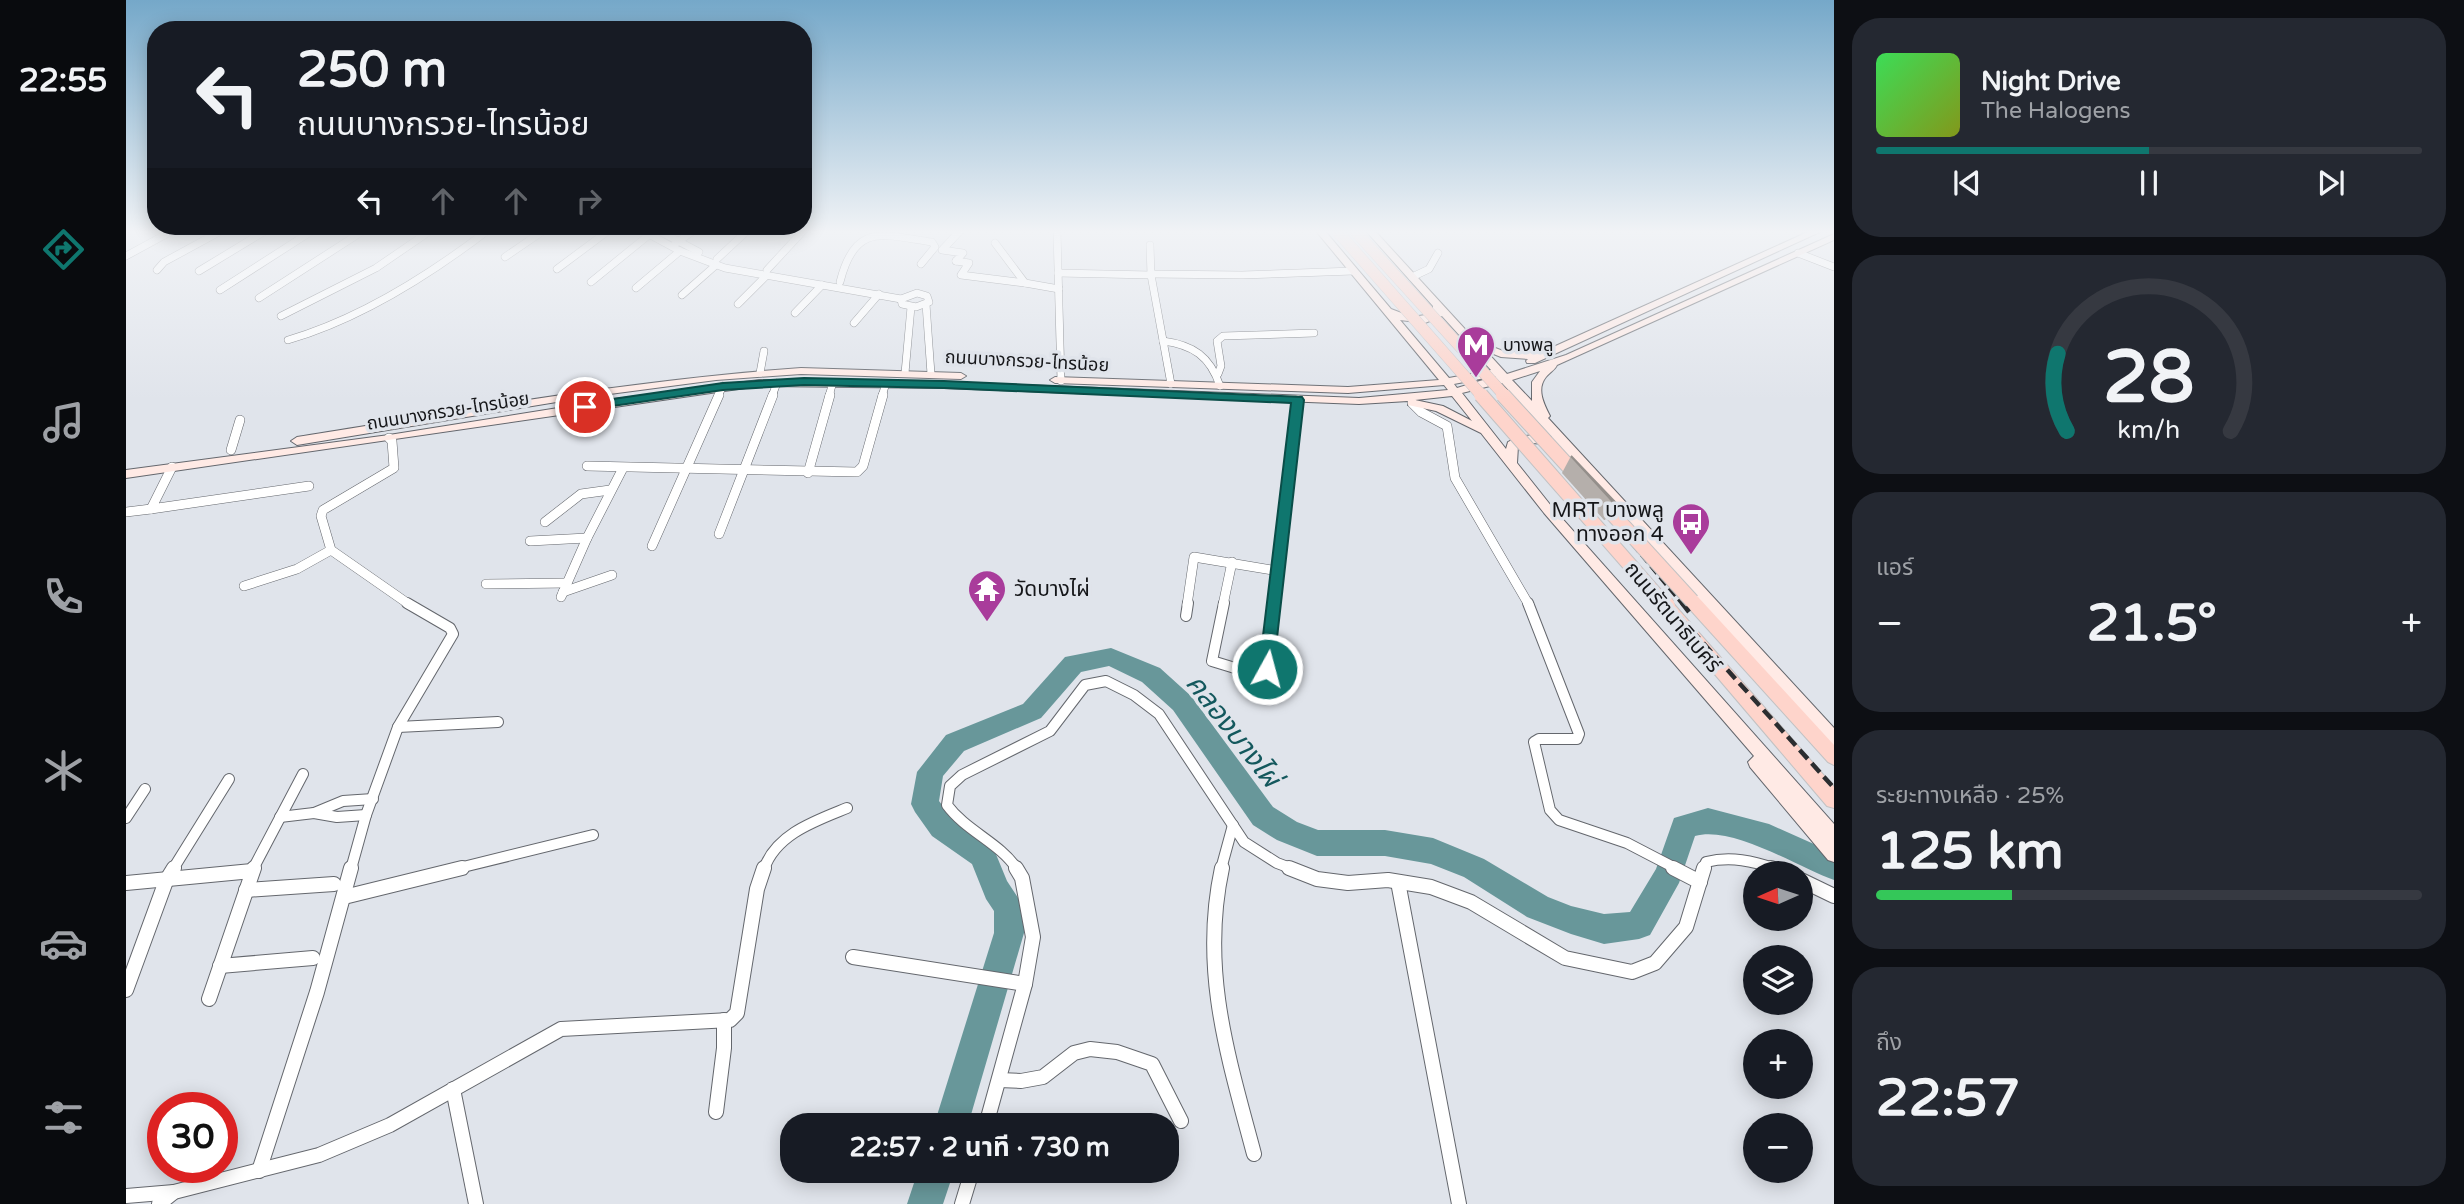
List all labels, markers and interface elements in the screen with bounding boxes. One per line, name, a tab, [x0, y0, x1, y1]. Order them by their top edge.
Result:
text: 250 m	[297, 41, 447, 100]
icon: left	[182, 49, 273, 140]
text: 22:55	[19, 62, 107, 100]
text: Night Drive	[1981, 66, 2121, 97]
text: The Halogens	[1981, 97, 2130, 125]
text: ถนนบางกรวย-ไทรน้อย	[297, 106, 589, 144]
icon: previous	[1948, 164, 1986, 202]
icon: pause	[2130, 164, 2168, 202]
icon: next	[2312, 164, 2350, 202]
icon: left	[351, 182, 389, 220]
icon: ahead	[424, 182, 462, 220]
icon: ahead	[497, 182, 535, 220]
icon: right	[570, 182, 608, 220]
icon: directions	[39, 225, 88, 274]
metro station icon: บางพลู	[1455, 324, 1497, 379]
place label: บางพลู	[1503, 334, 1554, 357]
text: 28	[2103, 334, 2195, 422]
street label: ถนนบางกรวย-ไทรน้อย	[944, 346, 1110, 376]
pin	[555, 377, 615, 437]
street label: ถนนบางกรวย-ไทรน้อย	[365, 387, 531, 435]
icon: arrive	[566, 388, 604, 426]
icon: music	[39, 398, 88, 447]
text: km/h	[2118, 415, 2180, 445]
place label: MRT บางพลู ทางออก 4	[1551, 498, 1664, 547]
bus stop icon: MRT บางพลู ทางออก 4	[1670, 501, 1712, 556]
text: แอร์	[1876, 554, 1913, 582]
street label: ถนนรัตนาธิเบศร์	[1619, 557, 1727, 679]
temple icon: วัดบางไผ่	[966, 568, 1008, 623]
icon: phone	[39, 572, 88, 621]
place label: วัดบางไผ่	[1014, 577, 1090, 602]
text: 21.5°	[2087, 592, 2217, 655]
text: −	[1876, 601, 1903, 647]
text: +	[2401, 601, 2422, 647]
position arrow	[1230, 632, 1304, 706]
water label: คลองบางไผ่	[1178, 667, 1290, 797]
icon: climate	[39, 746, 88, 795]
text: ระยะทางเหลือ · 25%	[1876, 782, 2064, 810]
text: 125 km	[1876, 820, 2064, 883]
north arrow	[1743, 861, 1813, 931]
map controls	[1743, 861, 1813, 1183]
icon: car	[39, 919, 88, 968]
button: layers	[1743, 945, 1813, 1015]
button: +	[1743, 1029, 1813, 1099]
text: ถึง	[1876, 1029, 1902, 1057]
text: 22:57	[1876, 1067, 2020, 1130]
speed limit sign: 30	[147, 1092, 238, 1183]
icon: filters	[39, 1093, 88, 1142]
button: −	[1743, 1113, 1813, 1183]
text: 22:57 · 2 นาที · 730 m	[849, 1132, 1110, 1163]

